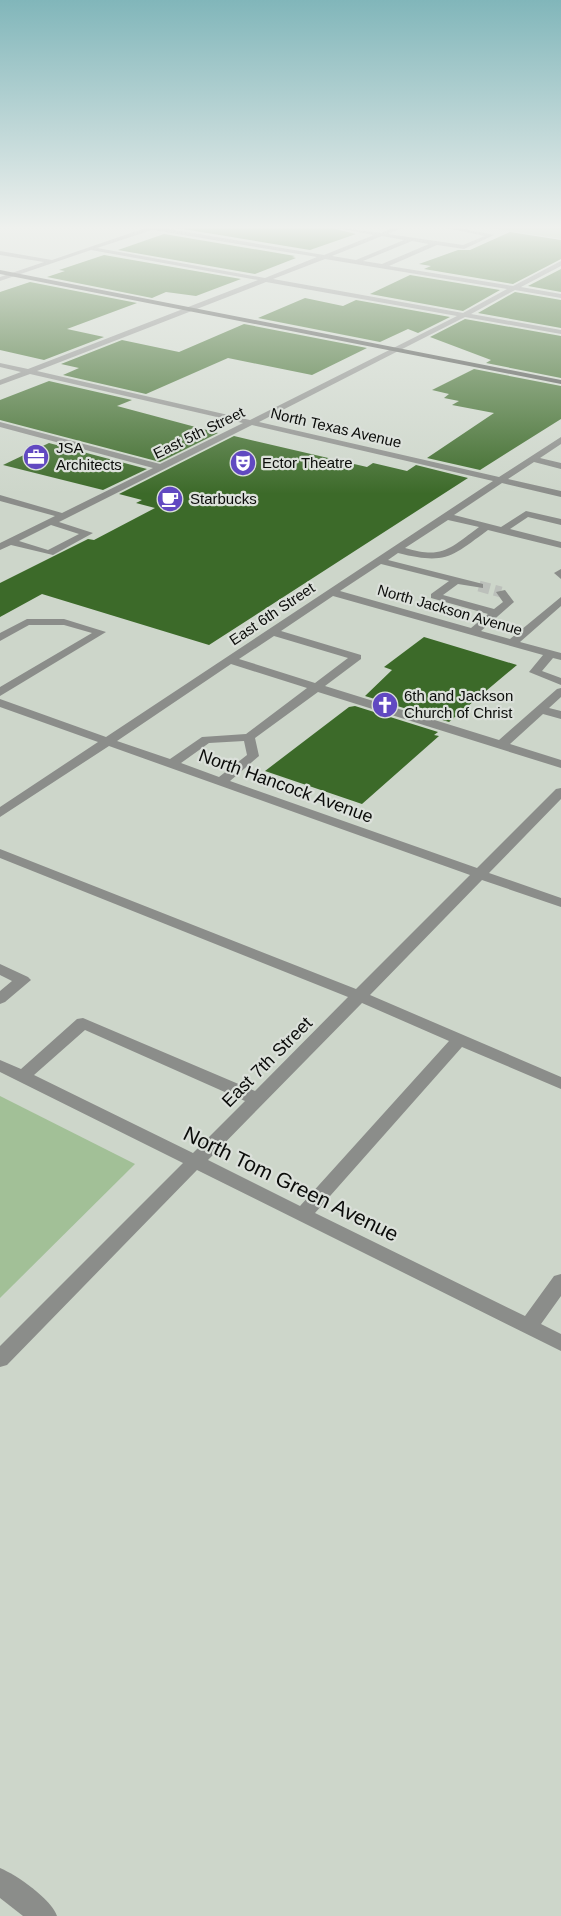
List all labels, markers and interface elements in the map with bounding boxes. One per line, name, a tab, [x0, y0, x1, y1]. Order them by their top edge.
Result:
street label: East 5th Street	[150, 403, 248, 462]
street label: North Texas Avenue	[269, 404, 403, 451]
place label: JSA Architects	[56, 439, 122, 473]
office icon: JSA Architects	[21, 442, 51, 472]
theatre icon: Ector Theatre	[228, 448, 258, 478]
place label: Ector Theatre	[262, 454, 353, 471]
cafe icon: Starbucks	[155, 484, 185, 514]
place label: Starbucks	[190, 490, 257, 507]
street label: East 6th Street	[226, 578, 318, 648]
street label: North Jackson Avenue	[376, 581, 524, 638]
place label: 6th and Jackson Church of Christ	[404, 687, 513, 721]
church icon: 6th and Jackson Church of Christ	[370, 690, 400, 720]
street label: North Hancock Avenue	[196, 745, 376, 827]
street label: East 7th Street	[218, 1013, 316, 1111]
street label: North Tom Green Avenue	[180, 1121, 402, 1246]

